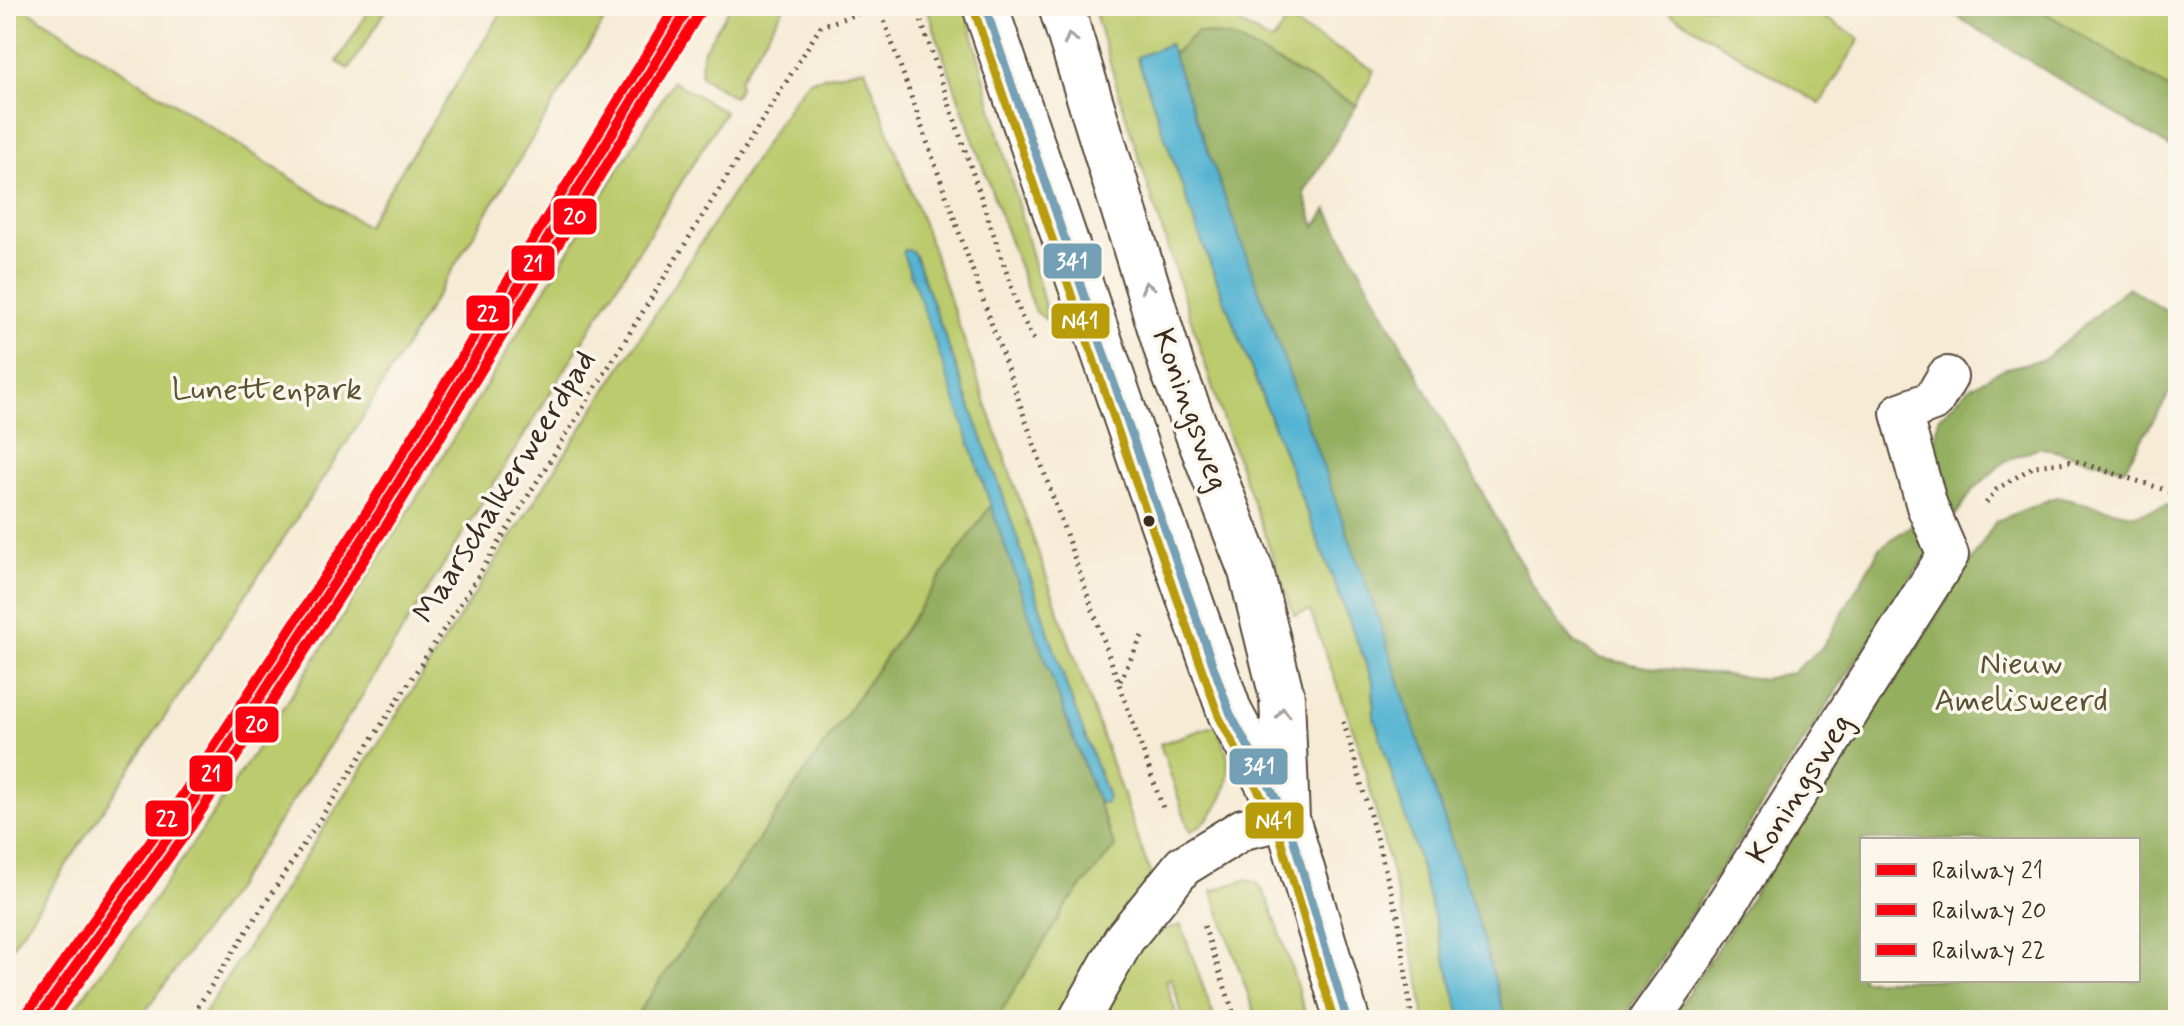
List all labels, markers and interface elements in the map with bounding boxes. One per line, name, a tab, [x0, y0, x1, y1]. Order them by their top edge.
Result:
one-way arrow	[1063, 32, 1079, 46]
line badge: 20	[552, 197, 598, 236]
text: 20	[563, 204, 587, 232]
line badge: 341	[1042, 242, 1103, 280]
line badge: 21	[510, 244, 556, 282]
text: 341	[1056, 249, 1088, 277]
text: 21	[523, 251, 543, 279]
one-way arrow	[1140, 281, 1156, 295]
line badge: 22	[465, 294, 511, 332]
text: 22	[477, 301, 499, 329]
line badge: N41	[1050, 302, 1111, 340]
text: N41	[1062, 308, 1098, 336]
street label: Koningsweg	[1141, 323, 1239, 497]
street label: Maarschalkerweerdpad	[404, 343, 606, 631]
park label: Lunettenpark	[172, 369, 362, 411]
unlabelled marker	[1141, 513, 1157, 529]
park label: Nieuw Amelisweerd	[1934, 643, 2108, 722]
line badge: 20	[234, 705, 280, 744]
one-way arrow	[1274, 706, 1291, 719]
street label: Koningsweg	[1737, 706, 1863, 872]
text: 20	[245, 712, 269, 740]
line badge: 341	[1228, 747, 1289, 786]
line badge: 21	[188, 754, 234, 793]
text: 341	[1243, 754, 1275, 782]
text: 21	[201, 761, 221, 789]
line badge: 22	[144, 799, 190, 838]
line badge: N41	[1244, 801, 1305, 840]
text: 22	[156, 806, 178, 834]
text: N41	[1256, 808, 1292, 836]
legend	[1860, 838, 2140, 982]
text: Railway 21	[1932, 856, 2043, 887]
text: Railway 20	[1932, 896, 2046, 927]
text: Railway 22	[1932, 936, 2045, 967]

